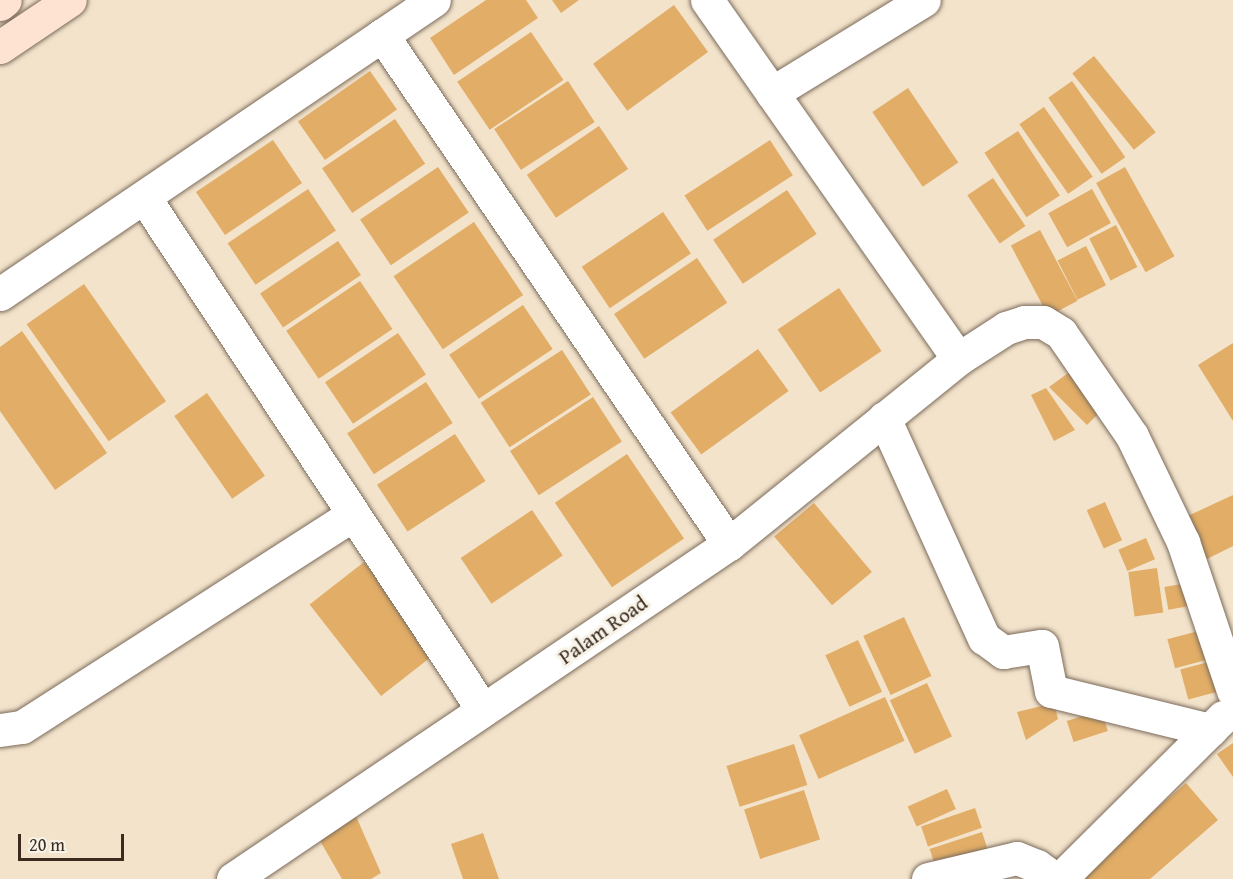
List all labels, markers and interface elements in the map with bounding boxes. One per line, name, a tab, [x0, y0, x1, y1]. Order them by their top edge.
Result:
street label: Palam Road	[554, 590, 652, 670]
scale bar	[21, 822, 128, 860]
text: 20 m	[29, 831, 65, 858]

